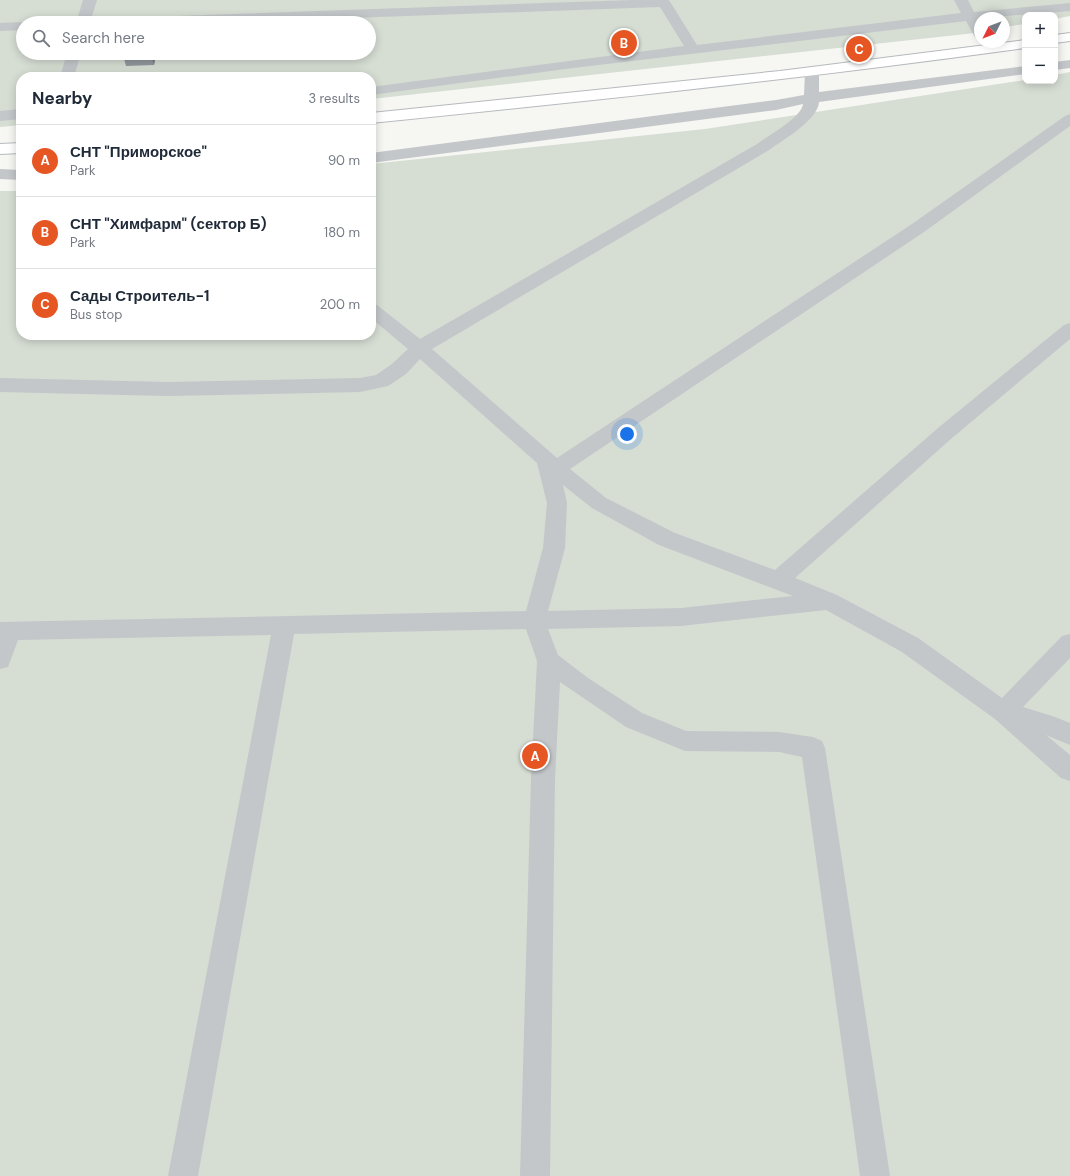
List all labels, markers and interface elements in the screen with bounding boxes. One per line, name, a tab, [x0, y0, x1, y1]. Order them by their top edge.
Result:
north arrow	[974, 12, 1010, 48]
map controls	[1022, 12, 1058, 84]
button: +	[1022, 12, 1058, 48]
search box	[16, 16, 376, 60]
icon: search	[30, 27, 52, 49]
text: Search here	[62, 28, 145, 48]
pin: B	[611, 28, 637, 58]
pin: C	[846, 34, 872, 64]
button: −	[1022, 48, 1058, 84]
text: Nearby	[32, 87, 92, 109]
text: 3 results	[308, 90, 360, 107]
text: СНТ "Приморское"	[70, 142, 207, 162]
text: A	[40, 152, 50, 169]
text: 90 m	[328, 152, 360, 169]
text: Park	[70, 162, 96, 179]
text: СНТ "Химфарм" (сектор Б)	[70, 214, 267, 234]
text: B	[41, 224, 49, 241]
text: 180 m	[324, 224, 360, 241]
text: Park	[70, 234, 96, 251]
text: Сады Строитель-1	[70, 286, 209, 306]
text: C	[40, 296, 50, 313]
text: 200 m	[320, 296, 360, 313]
text: Bus stop	[70, 306, 122, 323]
your location	[617, 424, 637, 444]
pin: A	[522, 741, 548, 771]

